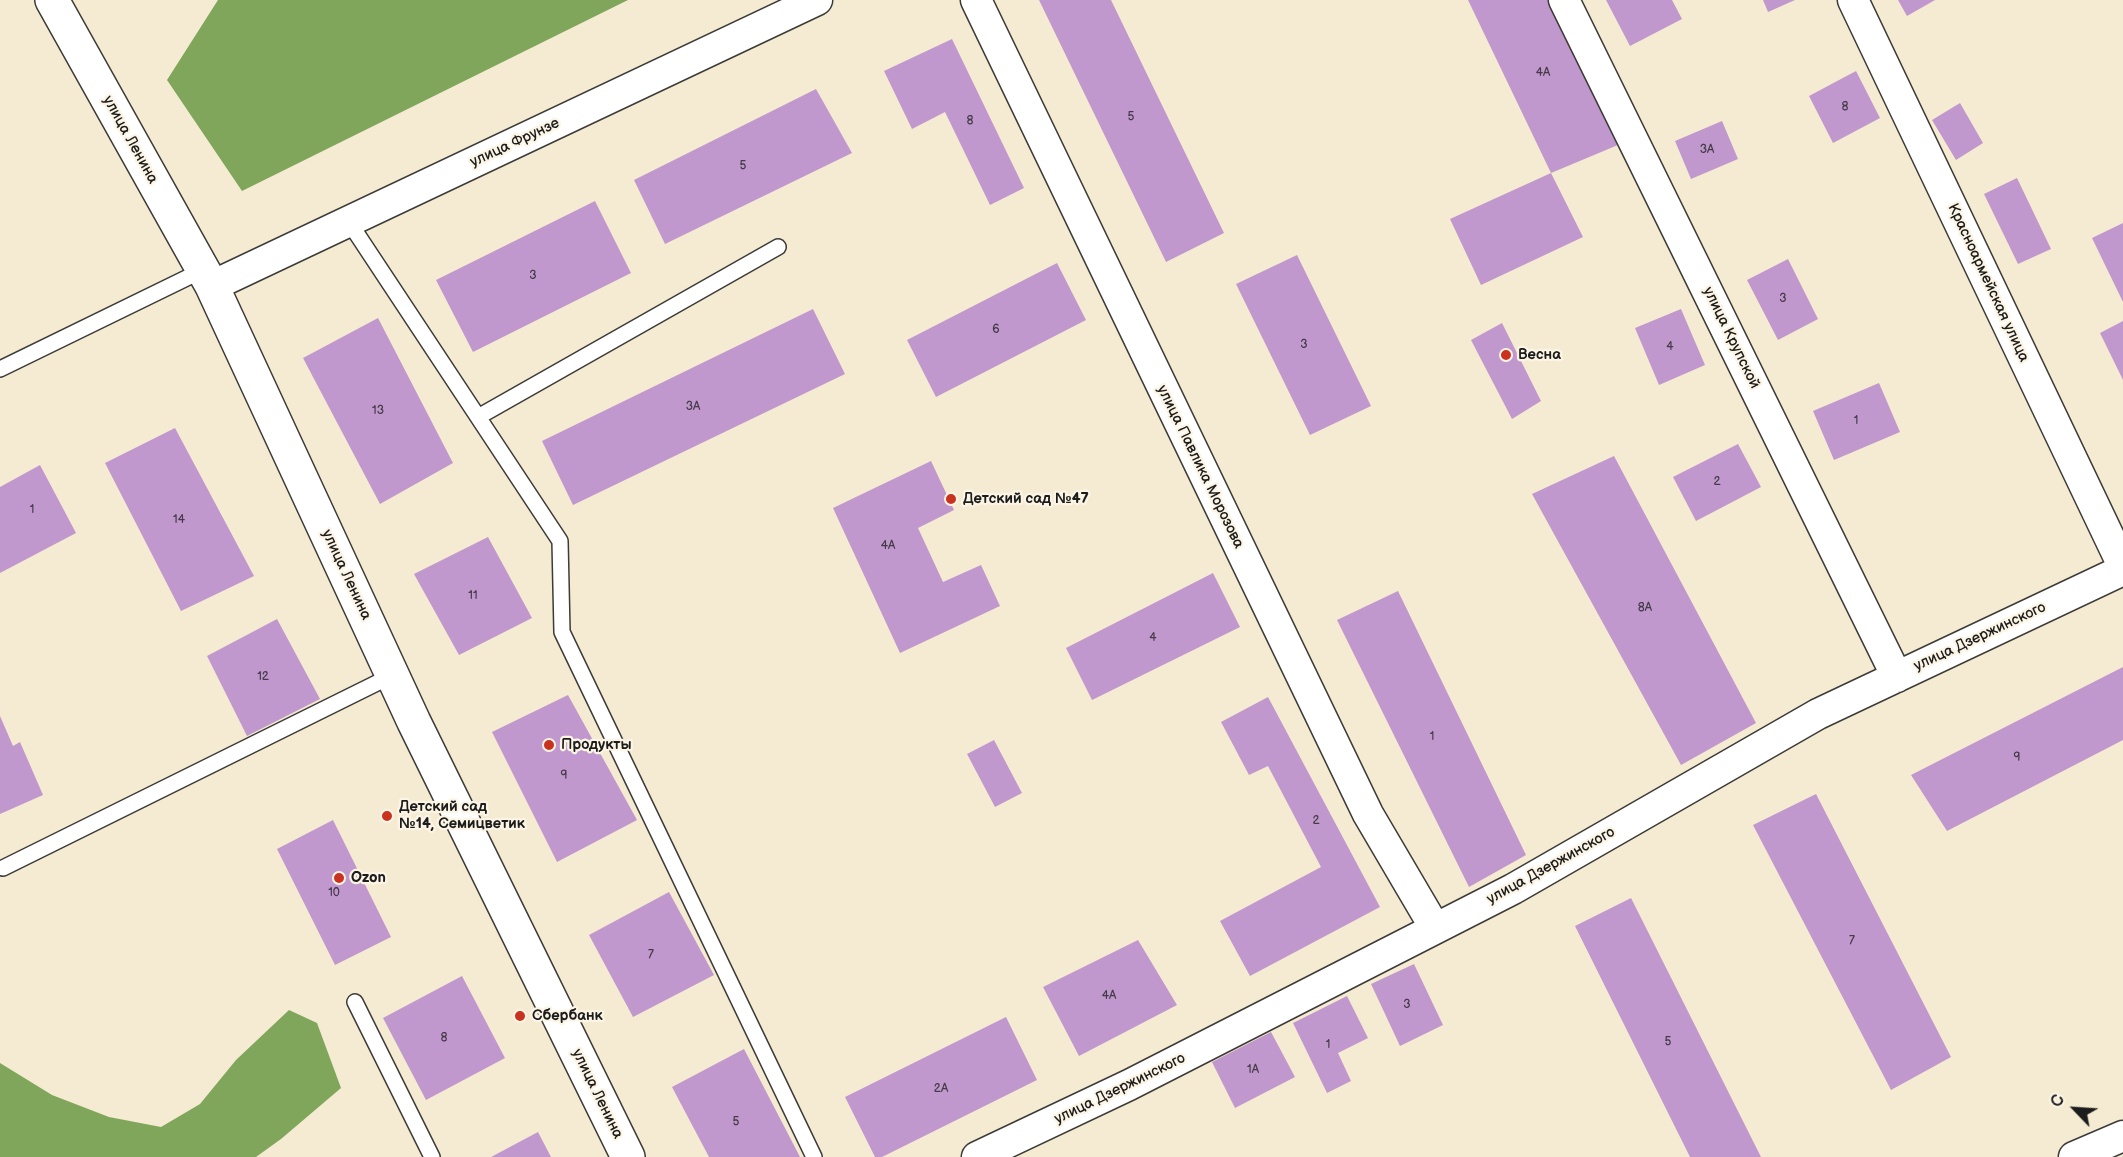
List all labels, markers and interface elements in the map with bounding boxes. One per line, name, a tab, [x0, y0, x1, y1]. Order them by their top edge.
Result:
house number: 4А	[1536, 66, 1550, 80]
street label: улица Ленина	[98, 93, 162, 187]
house number: 8	[1842, 100, 1848, 114]
house number: 5	[1128, 110, 1134, 124]
street label: улица Фрунзе	[467, 114, 563, 172]
house number: 8	[967, 114, 973, 128]
house number: 3А	[1700, 143, 1714, 157]
house number: 5	[740, 159, 746, 173]
street label: Красноармейская улица	[1943, 201, 2033, 365]
house number: 3	[529, 269, 537, 283]
street label: улица Крупской	[1699, 284, 1763, 392]
house number: 3	[1779, 292, 1787, 306]
house number: 6	[992, 323, 1000, 337]
house number: 3	[1300, 338, 1308, 352]
house number: 4	[1666, 340, 1674, 354]
place label: Весна	[1518, 346, 1561, 364]
marker: Весна	[1499, 348, 1513, 362]
street label: улица Павлика Морозова	[1153, 382, 1247, 552]
house number: 3А	[686, 400, 700, 414]
house number: 13	[372, 404, 384, 418]
house number: 1	[1854, 414, 1858, 428]
house number: 2	[1713, 475, 1721, 489]
place label: Детский сад №47	[963, 490, 1089, 508]
marker: Детский сад №47	[944, 492, 958, 506]
house number: 1	[30, 503, 34, 517]
house number: 14	[173, 513, 185, 527]
street label: улица Ленина	[317, 527, 375, 623]
house number: 4А	[881, 539, 895, 553]
house number: 11	[468, 589, 478, 603]
street label: улица Дзержинского	[1911, 599, 2049, 675]
house number: 8А	[1638, 601, 1652, 615]
house number: 4	[1149, 631, 1157, 645]
house number: 12	[257, 670, 269, 684]
house number: 1	[1430, 730, 1434, 744]
place label: Продукты	[561, 736, 632, 754]
marker: Продукты	[542, 738, 556, 752]
house number: 9	[2014, 751, 2020, 765]
house number: 9	[561, 769, 567, 783]
place label: Детский сад №14, Семицветик	[399, 798, 525, 833]
marker: Детский сад №14, Семицветик	[380, 809, 394, 823]
house number: 2	[1312, 814, 1320, 828]
street label: улица Дзержинского	[1484, 823, 1618, 909]
place label: Ozon	[351, 869, 386, 887]
marker: Ozon	[332, 871, 346, 885]
house number: 10	[328, 886, 340, 900]
house number: 7	[1849, 934, 1855, 948]
house number: 7	[648, 948, 654, 962]
house number: 4А	[1102, 989, 1116, 1003]
house number: 3	[1403, 998, 1411, 1012]
place label: Сбербанк	[532, 1007, 603, 1025]
marker: Сбербанк	[513, 1009, 527, 1023]
house number: 8	[441, 1031, 447, 1045]
house number: 5	[1665, 1035, 1671, 1049]
house number: 1	[1326, 1038, 1330, 1052]
street label: улица Ленина	[568, 1046, 626, 1142]
street label: улица Дзержинского	[1052, 1049, 1188, 1129]
house number: 1А	[1247, 1063, 1259, 1077]
north arrow	[2045, 1079, 2105, 1139]
house number: 2А	[934, 1082, 948, 1096]
text: С	[2047, 1092, 2069, 1110]
house number: 5	[733, 1115, 739, 1129]

